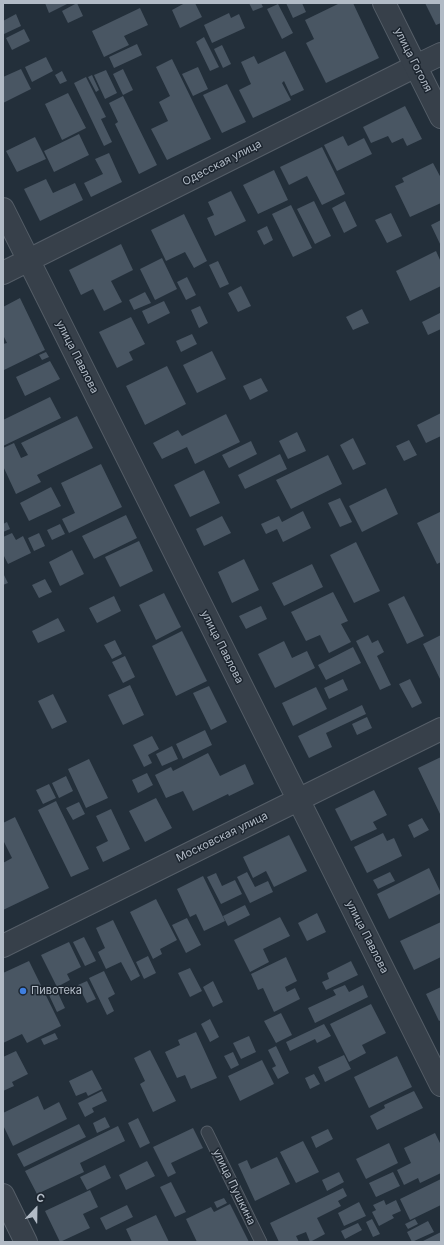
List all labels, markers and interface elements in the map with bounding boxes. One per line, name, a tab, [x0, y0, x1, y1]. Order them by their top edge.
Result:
street label: улица Гоголя	[391, 26, 435, 94]
street label: Одесская улица	[180, 137, 264, 189]
street label: улица Павлова	[53, 318, 101, 396]
street label: улица Павлова	[198, 608, 246, 686]
street label: Московская улица	[174, 809, 270, 865]
street label: улица Павлова	[343, 898, 391, 976]
place label: Пивотека	[31, 984, 82, 998]
marker: Пивотека	[18, 986, 28, 996]
street label: улица Пушкина	[210, 1147, 258, 1227]
north arrow	[16, 1189, 56, 1229]
text: С	[34, 1190, 47, 1206]

